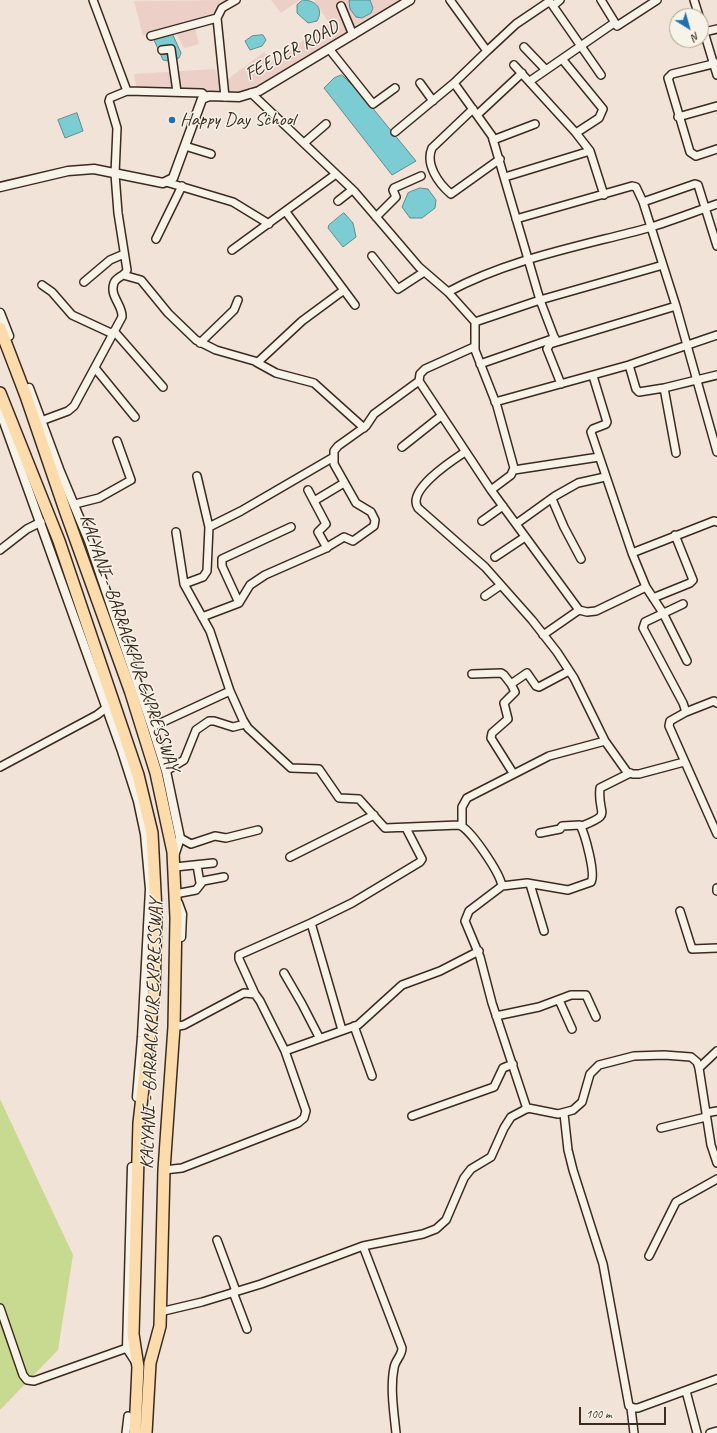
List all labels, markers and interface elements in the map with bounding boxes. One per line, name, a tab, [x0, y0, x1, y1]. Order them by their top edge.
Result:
north arrow	[669, 8, 709, 48]
street label: FEEDER ROAD	[241, 16, 343, 86]
text: N	[689, 29, 703, 44]
place label: Happy Day School	[180, 109, 295, 131]
marker: Happy Day School	[167, 115, 177, 125]
street label: KALYANI - BARRACKPUR EXPRESSWAY	[74, 511, 184, 775]
street label: KALYANI - BARRACKPUR EXPRESSWAY	[136, 898, 168, 1170]
scale bar	[581, 1399, 668, 1425]
text: 100 m	[586, 1406, 612, 1422]

